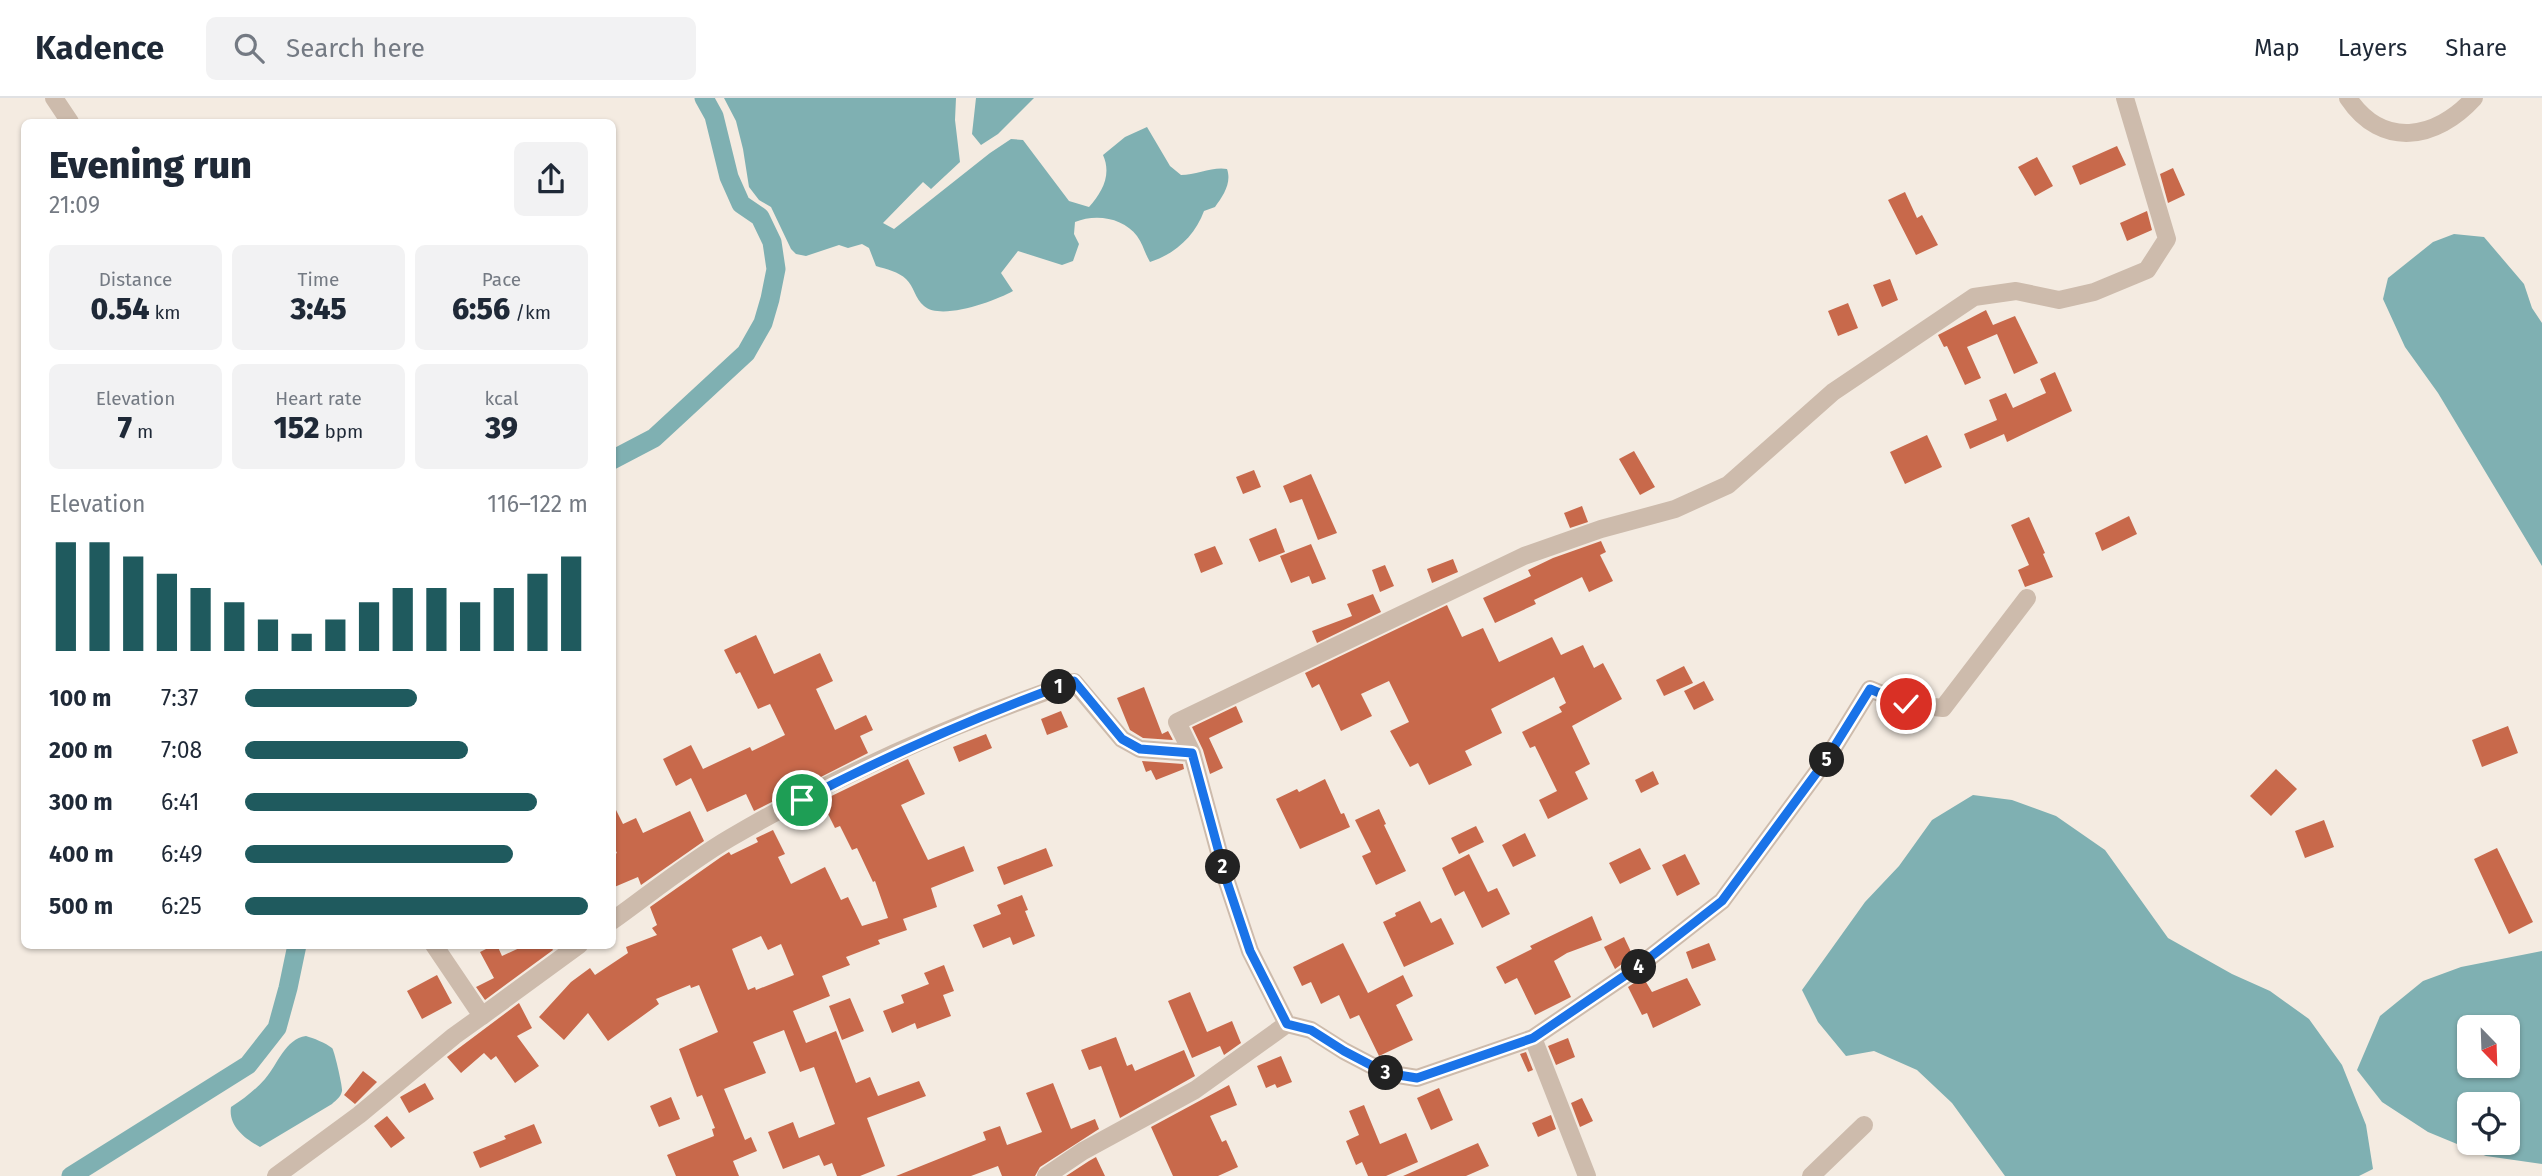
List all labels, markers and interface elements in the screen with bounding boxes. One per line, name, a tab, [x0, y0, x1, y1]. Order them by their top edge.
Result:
search box	[206, 17, 696, 80]
text: Kadence	[35, 28, 164, 68]
icon: search	[230, 29, 268, 67]
text: Search here	[286, 33, 425, 64]
text: Map	[2254, 34, 2300, 62]
text: Layers	[2338, 34, 2407, 62]
text: Share	[2445, 34, 2507, 62]
text: Evening run	[49, 142, 252, 188]
button: share	[514, 142, 588, 216]
text: 21:09	[49, 191, 100, 219]
text: Distance	[99, 268, 172, 291]
text: Time	[298, 268, 339, 291]
text: Pace	[482, 268, 521, 291]
text: 0.54	[91, 291, 149, 327]
text: 3:45	[290, 291, 347, 327]
text: 6:56	[452, 291, 510, 327]
text: km	[149, 301, 181, 324]
text: /km	[510, 301, 551, 324]
text: Elevation	[96, 387, 175, 410]
text: Heart rate	[275, 387, 362, 410]
text: kcal	[484, 387, 519, 410]
text: 7	[118, 410, 132, 446]
text: 152	[274, 410, 319, 446]
text: 39	[485, 410, 518, 446]
text: m	[132, 420, 153, 443]
text: bpm	[319, 420, 363, 443]
text: Elevation	[49, 490, 145, 518]
text: 116–122 m	[487, 490, 588, 518]
pin: 1	[1042, 670, 1076, 704]
pin	[1876, 674, 1936, 734]
text: 1	[1054, 675, 1063, 698]
text: 100 m	[49, 684, 111, 712]
text: 7:37	[161, 684, 199, 712]
icon: check	[1887, 685, 1925, 723]
text: 200 m	[49, 736, 113, 764]
text: 7:08	[161, 736, 202, 764]
pin: 5	[1810, 742, 1844, 778]
text: 5	[1821, 748, 1832, 771]
pin	[772, 770, 832, 830]
icon: arrive	[783, 781, 821, 819]
text: 300 m	[49, 788, 113, 816]
text: 6:41	[161, 788, 200, 816]
text: 400 m	[49, 840, 114, 868]
text: 6:49	[161, 840, 203, 868]
pin: 2	[1206, 850, 1240, 884]
text: 2	[1218, 855, 1227, 878]
text: 500 m	[49, 892, 113, 920]
text: 6:25	[161, 892, 202, 920]
pin: 4	[1622, 950, 1656, 984]
text: 4	[1633, 955, 1644, 978]
north arrow	[2457, 1015, 2520, 1078]
map controls	[2457, 1015, 2520, 1155]
pin: 3	[1368, 1056, 1404, 1090]
text: 3	[1381, 1061, 1390, 1084]
button: locate	[2457, 1092, 2520, 1155]

